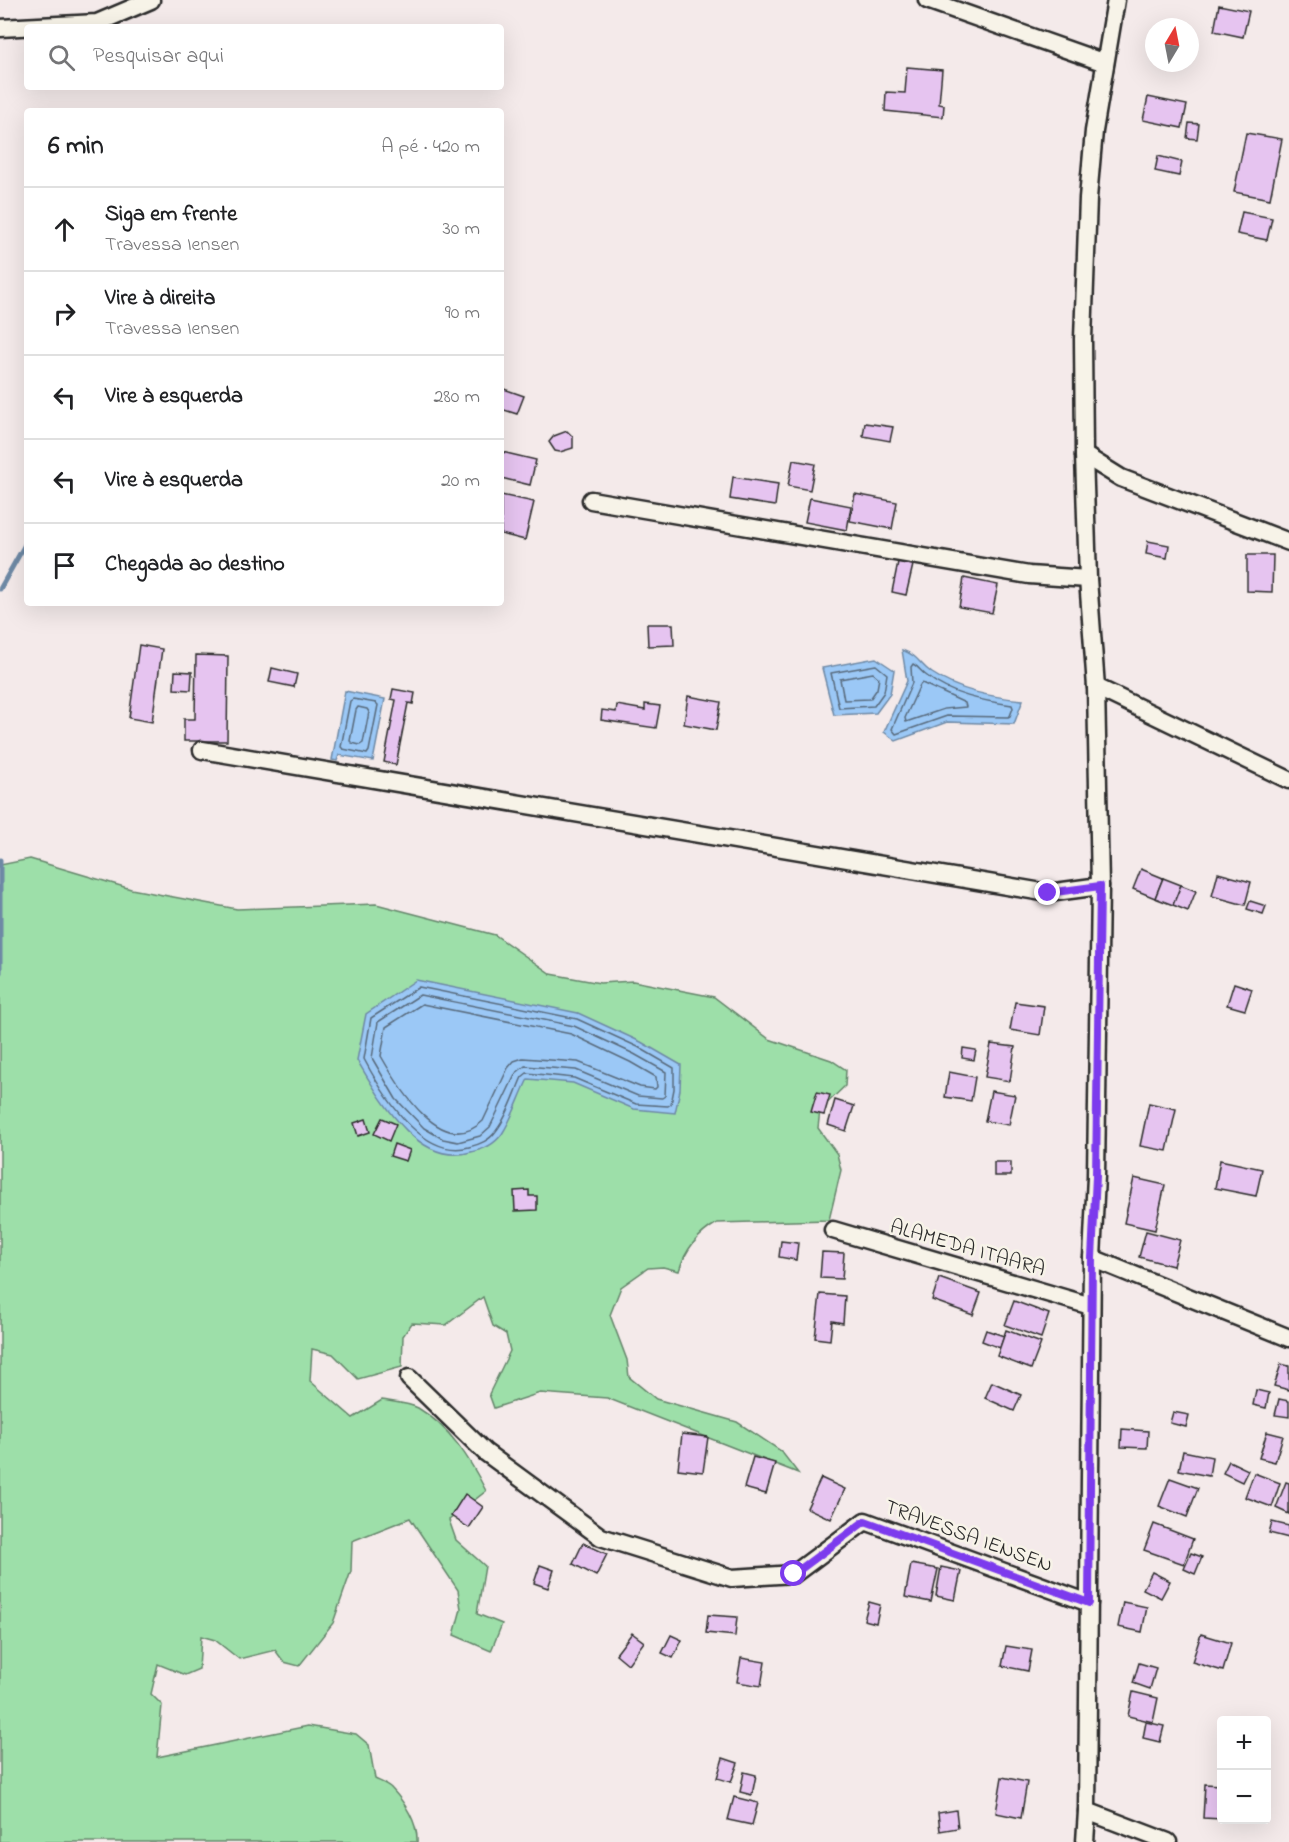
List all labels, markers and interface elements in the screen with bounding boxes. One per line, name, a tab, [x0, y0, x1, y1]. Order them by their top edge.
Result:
north arrow	[1145, 18, 1199, 72]
search box	[24, 24, 504, 90]
icon: search	[45, 41, 78, 74]
text: Pesquisar aqui	[93, 41, 224, 73]
text: 6 min	[48, 128, 104, 166]
text: A pé · 420 m	[381, 133, 480, 162]
text: Siga em frente	[105, 199, 237, 231]
icon: ahead	[48, 213, 81, 246]
text: 30 m	[443, 215, 480, 244]
text: Travessa Iensen	[105, 231, 239, 260]
text: Vire à direita	[105, 283, 215, 315]
icon: right	[48, 297, 81, 330]
text: 90 m	[445, 299, 480, 328]
text: Travessa Iensen	[105, 315, 239, 344]
icon: left	[48, 381, 81, 414]
text: Vire à esquerda	[105, 381, 243, 413]
text: 280 m	[433, 383, 480, 412]
icon: left	[48, 465, 81, 498]
text: Vire à esquerda	[105, 465, 243, 497]
text: 20 m	[441, 467, 480, 496]
icon: arrive	[48, 549, 81, 582]
text: Chegada ao destino	[105, 549, 285, 581]
route end	[1034, 879, 1060, 905]
street label: ALAMEDA ITAARA	[886, 1212, 1049, 1285]
street label: TRAVESSA IENSEN	[880, 1493, 1056, 1581]
route start	[780, 1560, 806, 1586]
map controls	[1217, 1716, 1271, 1824]
button: +	[1217, 1716, 1271, 1770]
button: −	[1217, 1770, 1271, 1824]

